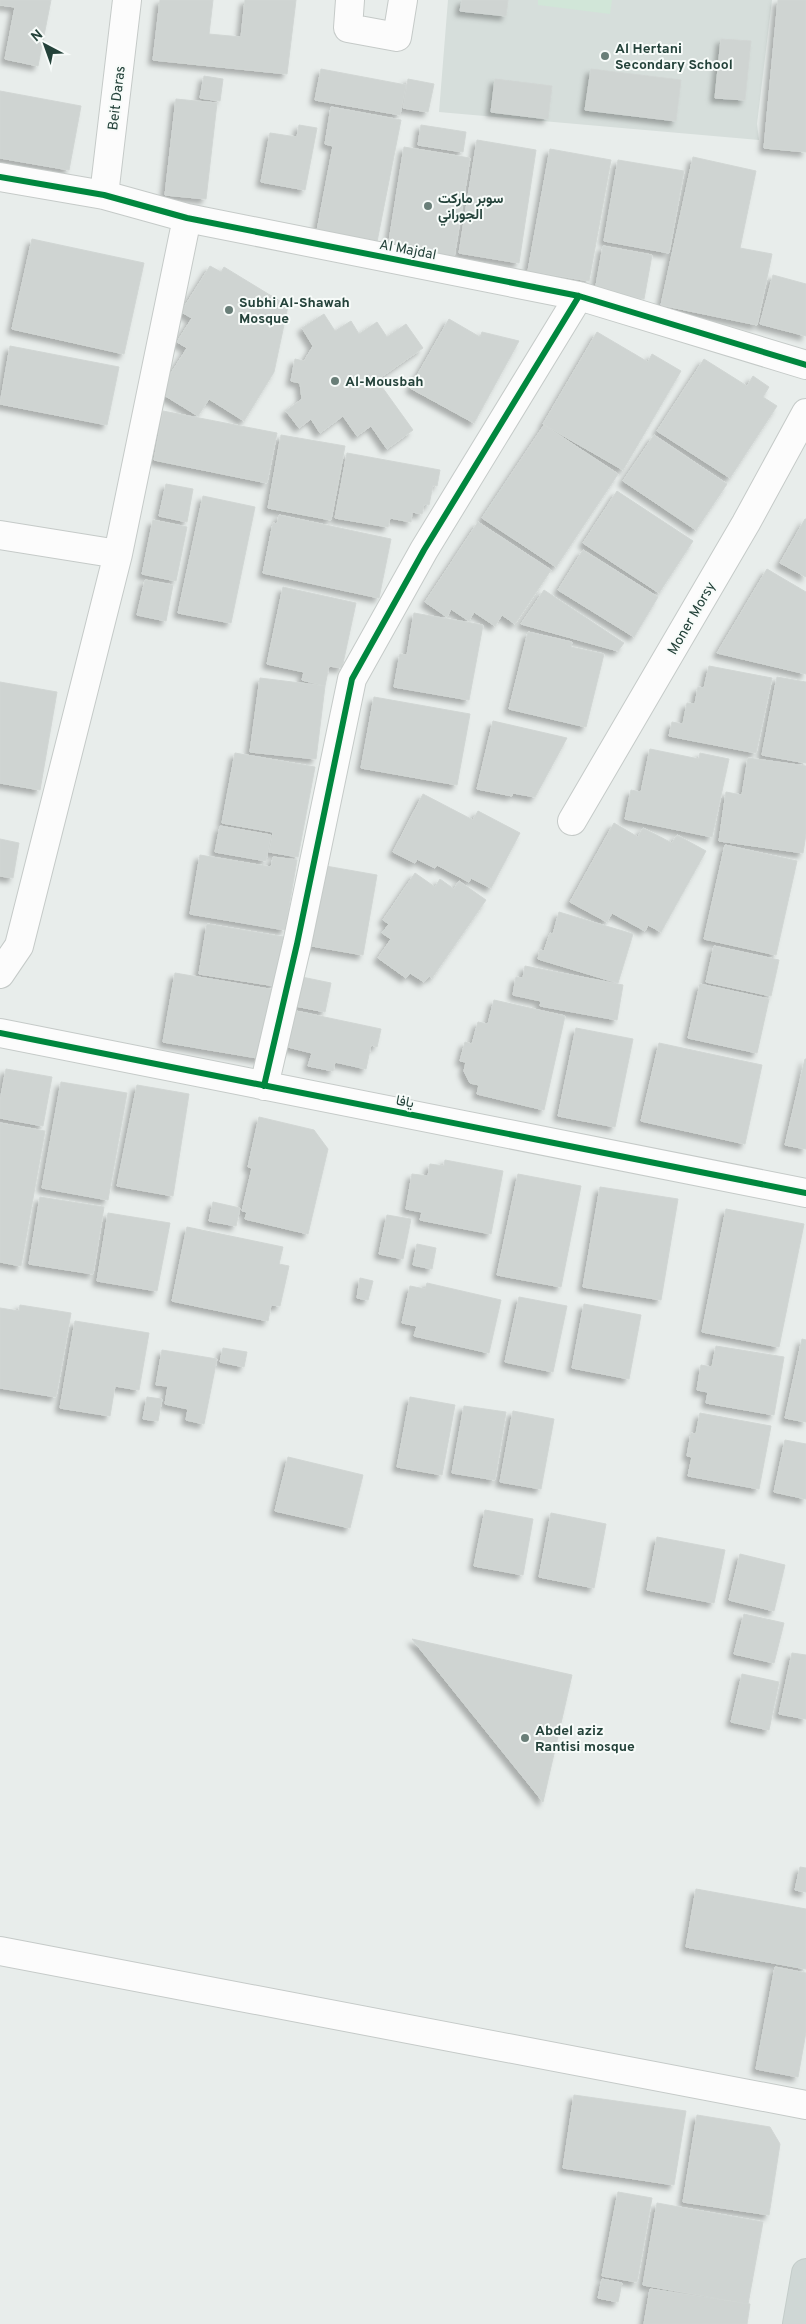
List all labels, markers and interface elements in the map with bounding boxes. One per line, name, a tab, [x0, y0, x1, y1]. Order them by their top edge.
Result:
north arrow	[20, 20, 70, 70]
text: N	[28, 27, 47, 46]
place label: Al Hertani Secondary School	[615, 41, 733, 74]
marker: Al Hertani Secondary School	[599, 50, 611, 62]
street label: Beit Daras	[105, 65, 130, 131]
place label: سوبر ماركت الجوراني	[438, 191, 504, 226]
marker: سوبر ماركت الجوراني	[422, 200, 434, 212]
street label: Al Majdal	[378, 237, 438, 264]
place label: Subhi Al-Shawah Mosque	[239, 295, 350, 328]
marker: Subhi Al-Shawah Mosque	[223, 304, 235, 316]
place label: Al-Mousbah	[345, 374, 424, 391]
marker: Al-Mousbah	[329, 375, 341, 387]
street label: Moner Morsy	[665, 579, 720, 658]
street label: يافا	[394, 1092, 415, 1113]
place label: Abdel aziz Rantisi mosque	[535, 1723, 635, 1756]
marker: Abdel aziz Rantisi mosque	[519, 1732, 531, 1744]

